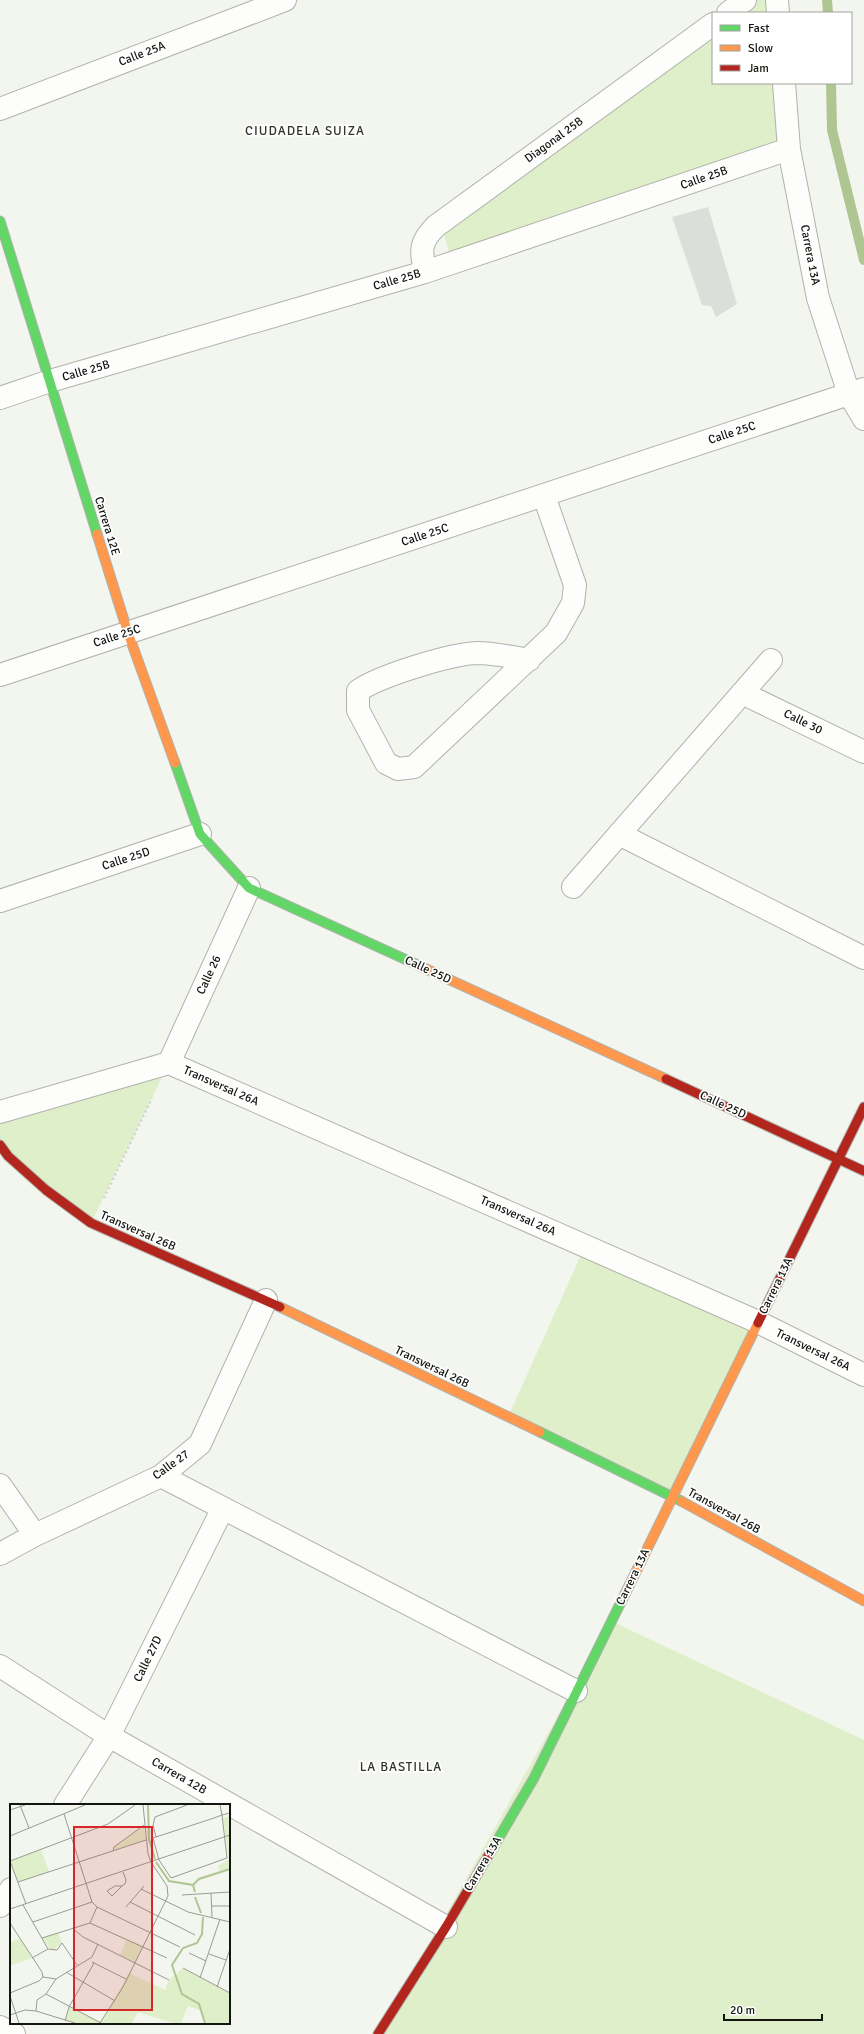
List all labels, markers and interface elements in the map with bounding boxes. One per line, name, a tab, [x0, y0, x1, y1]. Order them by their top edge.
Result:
legend	[712, 12, 852, 84]
text: Fast	[748, 21, 769, 36]
street label: Calle 25A	[116, 38, 168, 70]
text: Slow	[748, 41, 773, 56]
text: Jam	[748, 61, 769, 76]
street label: Diagonal 25B	[522, 114, 586, 166]
district label: CIUDADELA SUIZA	[245, 123, 365, 139]
street label: Calle 25B	[678, 163, 730, 193]
street label: Carrera 13A	[797, 224, 823, 287]
street label: Calle 25B	[371, 266, 423, 294]
street label: Calle 25B	[60, 357, 112, 385]
street label: Calle 25C	[706, 418, 758, 448]
street label: Carrera 12E	[91, 495, 123, 557]
street label: Calle 25C	[399, 520, 451, 550]
street label: Calle 25C	[91, 621, 143, 651]
street label: Calle 30	[781, 706, 825, 738]
street label: Calle 25D	[100, 844, 152, 874]
street label: Calle 26	[193, 953, 225, 997]
street label: Calle 25D	[402, 953, 454, 987]
street label: Transversal 26A	[181, 1063, 262, 1110]
street label: Calle 25D	[697, 1088, 749, 1122]
street label: Transversal 26A	[478, 1193, 559, 1240]
street label: Transversal 26B	[98, 1208, 178, 1254]
street label: Carrera 13A	[756, 1255, 796, 1317]
street label: Transversal 26A	[773, 1325, 853, 1375]
street label: Transversal 26B	[392, 1343, 472, 1391]
street label: Calle 27	[150, 1447, 192, 1483]
street label: Transversal 26B	[685, 1485, 763, 1537]
street label: Carrera 13A	[613, 1546, 653, 1608]
street label: Calle 27D	[130, 1633, 166, 1685]
street label: Carrera 12B	[149, 1754, 209, 1798]
district label: LA BASTILLA	[360, 1759, 442, 1775]
inset map	[10, 1804, 230, 2024]
street label: Carrera 13A	[461, 1833, 506, 1894]
scale bar	[724, 1996, 822, 2022]
text: 20 m	[730, 2003, 755, 2018]

